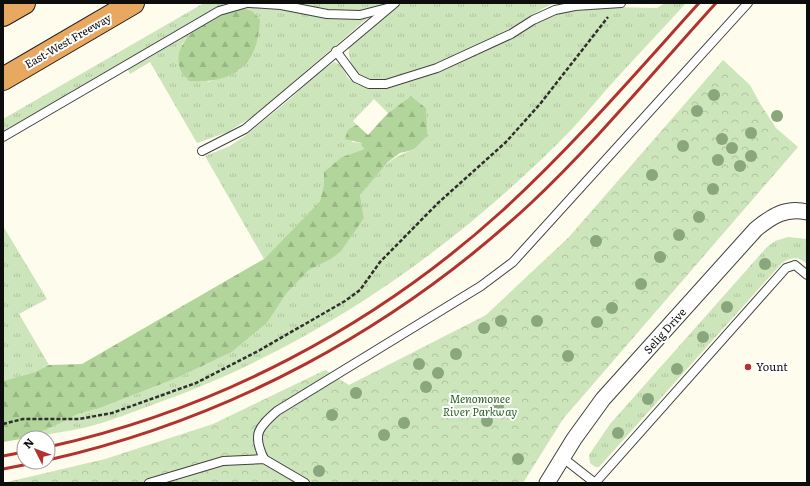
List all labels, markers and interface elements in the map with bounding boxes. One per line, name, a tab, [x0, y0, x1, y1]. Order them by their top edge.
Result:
street label: East-West Freeway	[21, 8, 114, 71]
street label: Selig Drive	[639, 304, 689, 357]
place label: Yount	[756, 358, 788, 374]
marker: Yount	[743, 362, 753, 372]
park label: Menomonee River Parkway	[443, 390, 517, 419]
north arrow	[16, 430, 56, 470]
text: N	[19, 434, 37, 451]

